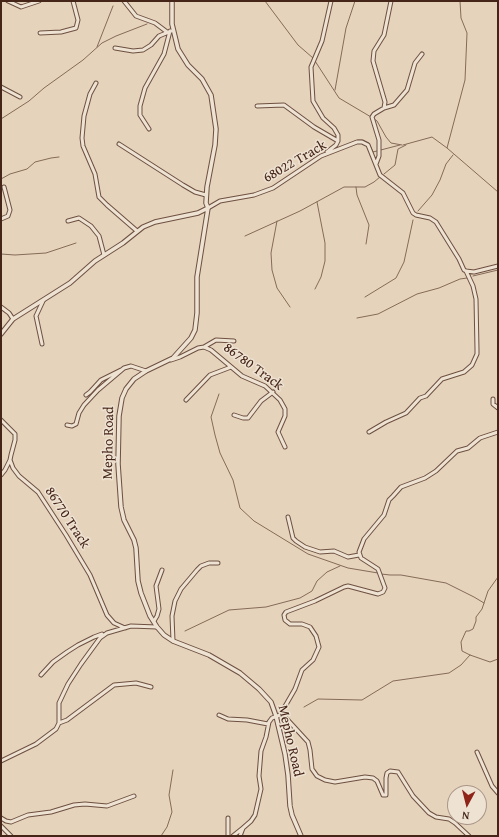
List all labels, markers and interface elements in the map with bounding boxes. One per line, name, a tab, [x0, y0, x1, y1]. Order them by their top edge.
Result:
street label: 68022 Track	[260, 137, 330, 187]
street label: 86780 Track	[220, 340, 286, 394]
street label: Mepho Road	[100, 406, 118, 480]
street label: 86770 Track	[41, 484, 93, 552]
street label: Mepho Road	[274, 704, 306, 778]
north arrow	[447, 785, 487, 825]
text: N	[461, 808, 470, 824]

